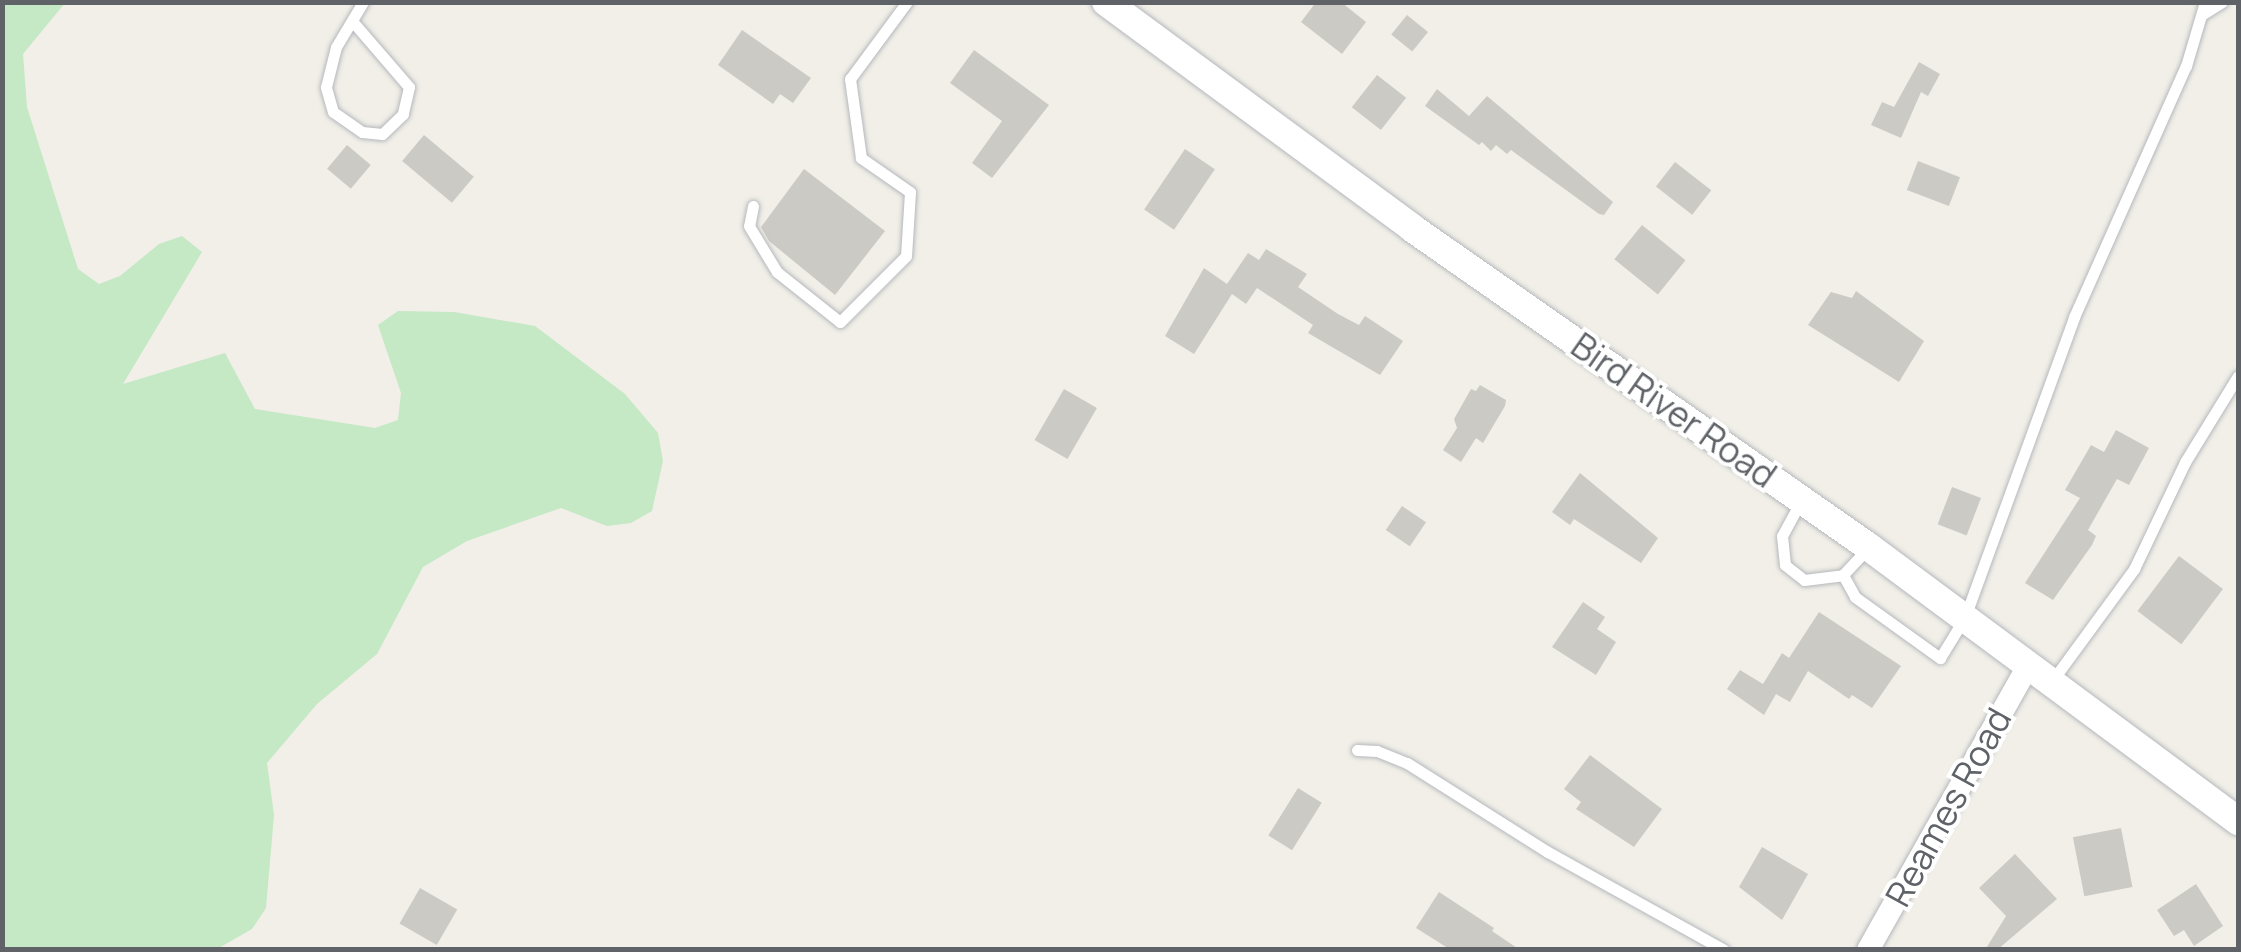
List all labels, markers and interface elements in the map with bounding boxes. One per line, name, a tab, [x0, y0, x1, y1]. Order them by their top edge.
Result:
street label: Bird River Road	[1564, 324, 1784, 496]
street label: Reames Road	[1876, 701, 2020, 913]

